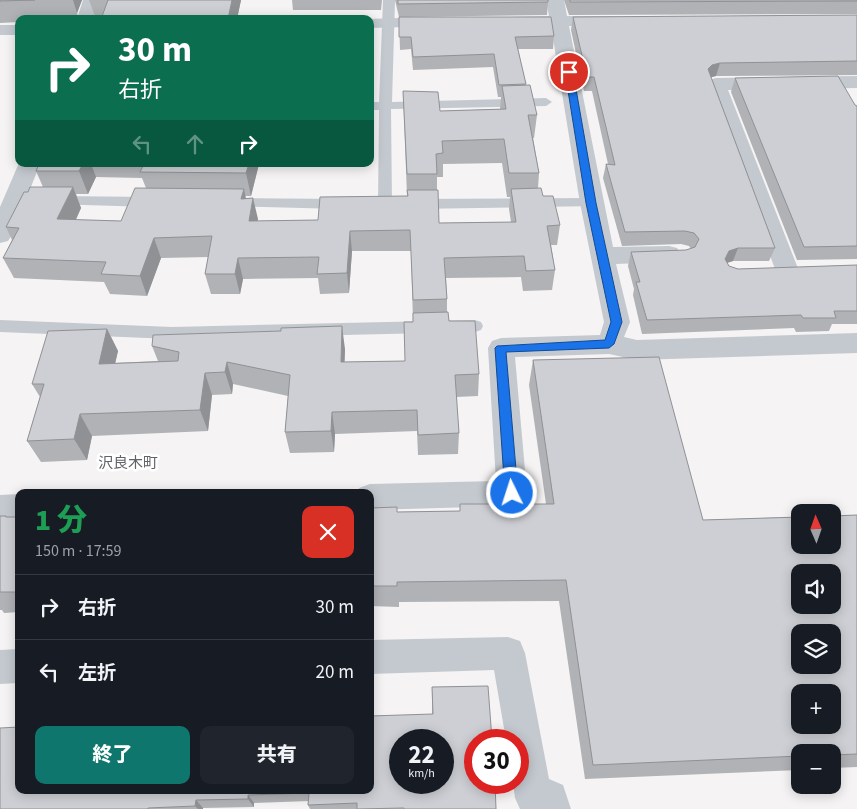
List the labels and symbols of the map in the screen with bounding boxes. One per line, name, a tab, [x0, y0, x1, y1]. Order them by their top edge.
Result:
pin	[548, 51, 590, 93]
district label: 沢良木町	[98, 453, 158, 474]
position arrow	[485, 466, 537, 518]
north arrow	[791, 504, 841, 554]
speed limit sign: 30	[464, 729, 529, 794]

